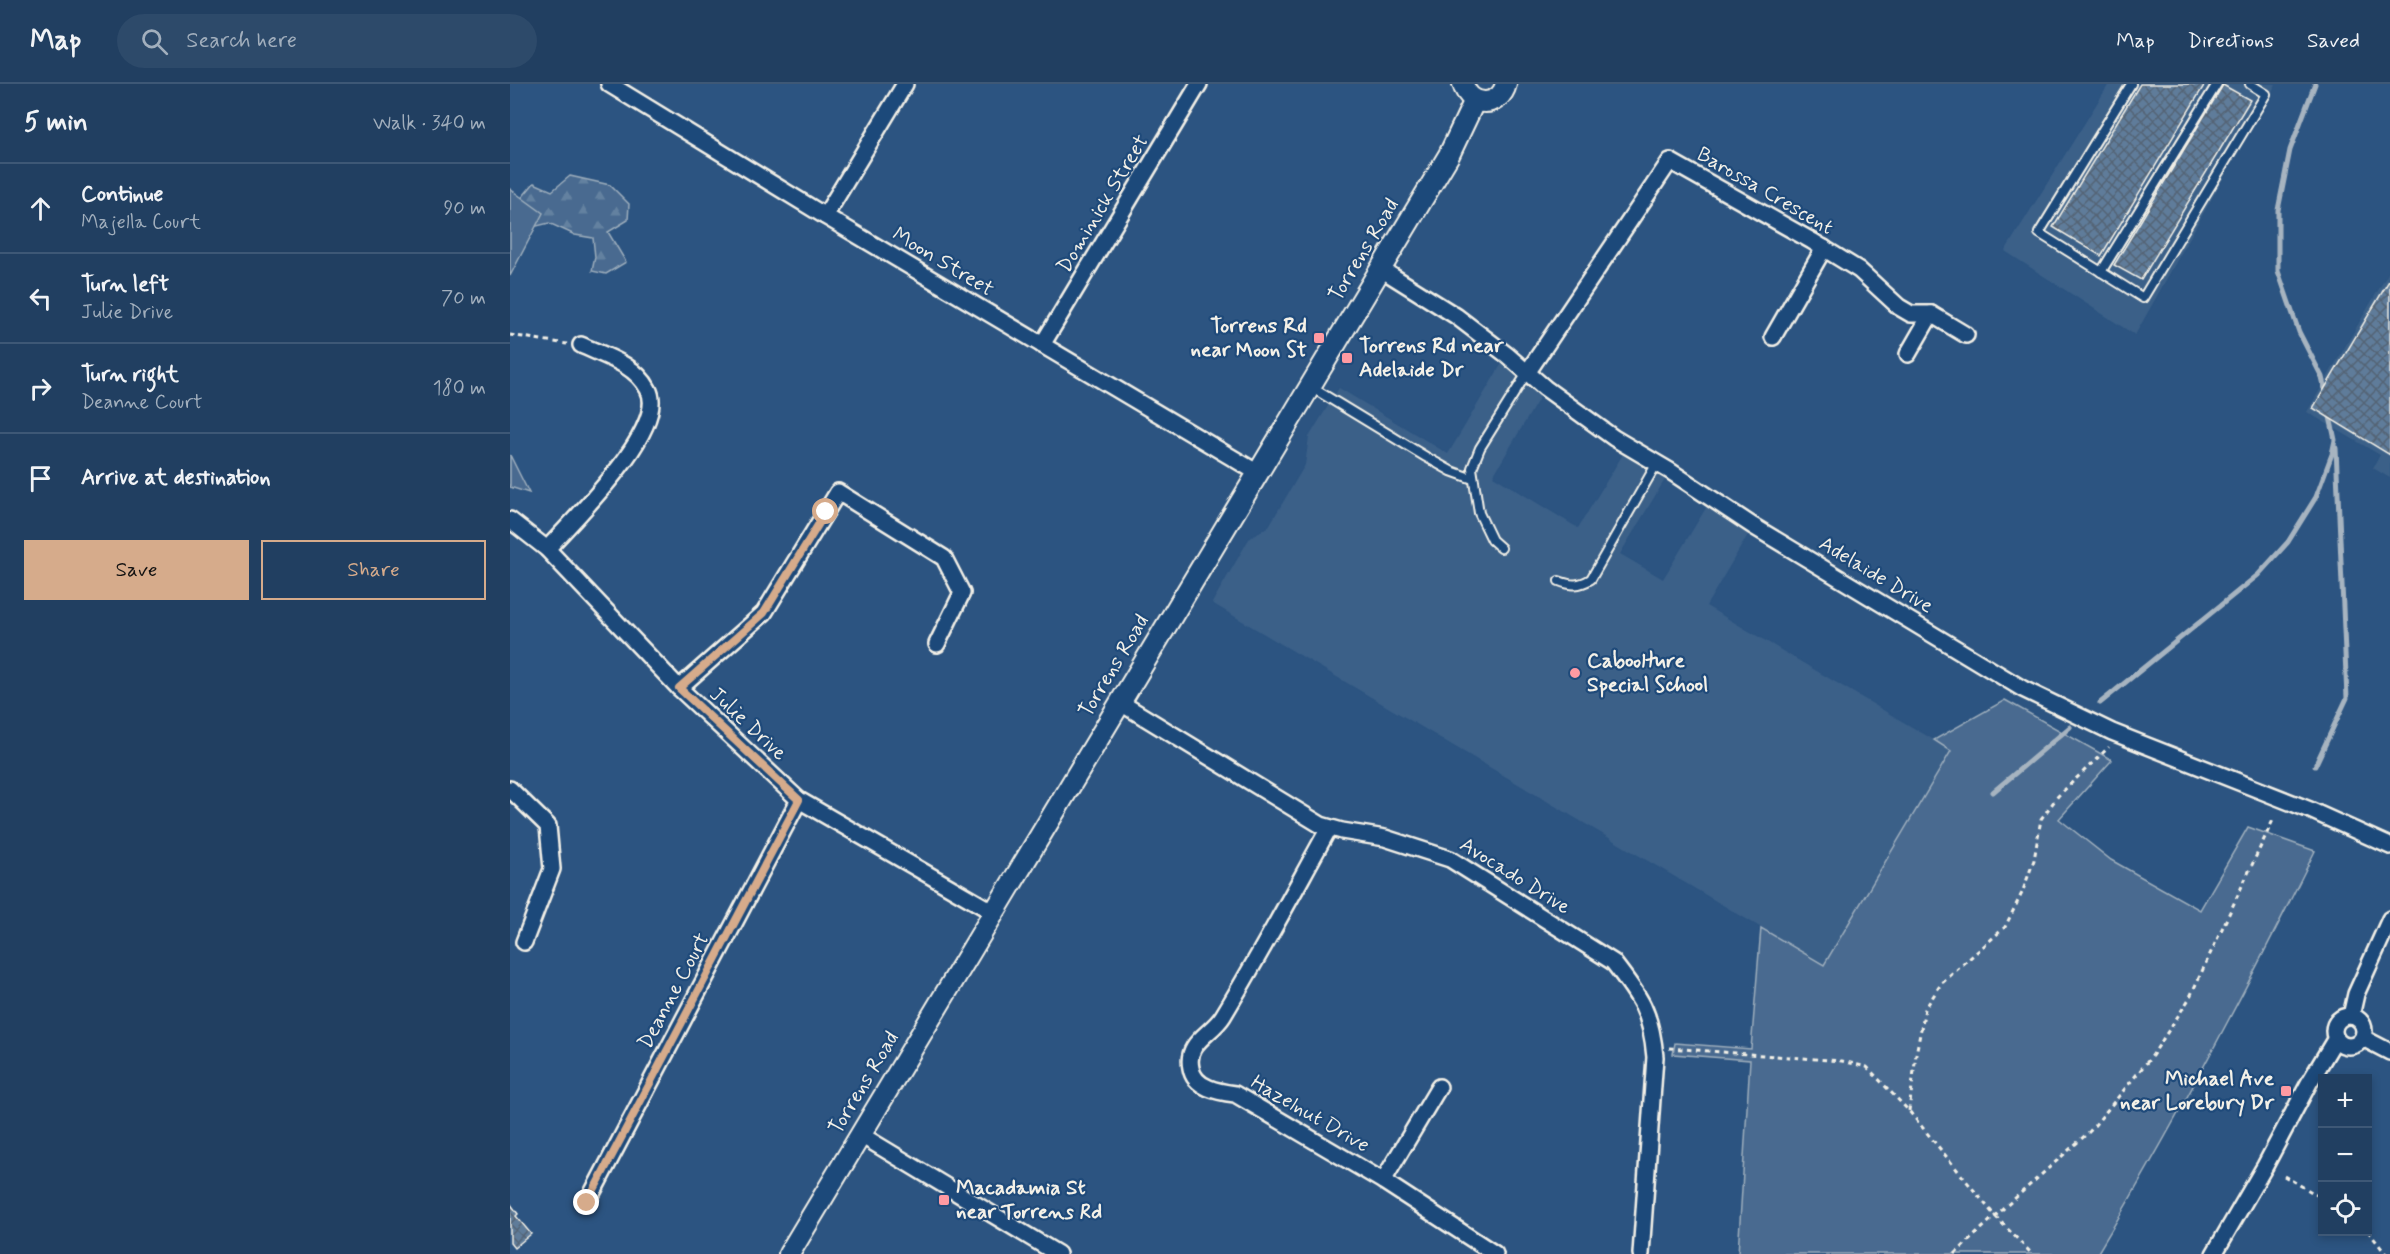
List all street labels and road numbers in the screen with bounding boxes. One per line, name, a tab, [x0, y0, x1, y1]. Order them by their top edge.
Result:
street label: Dominick Street	[1051, 129, 1155, 278]
street label: Barossa Crescent	[1691, 140, 1839, 242]
street label: Torrens Road	[1322, 193, 1406, 307]
street label: Moon Street	[887, 221, 999, 303]
street label: Adelaide Drive	[1814, 530, 1938, 620]
street label: Torrens Road	[1072, 609, 1156, 723]
street label: Julie Drive	[703, 681, 793, 767]
street label: Avocado Drive	[1454, 831, 1576, 921]
street label: Deanne Court	[632, 928, 716, 1054]
street label: Torrens Road	[822, 1026, 906, 1140]
street label: Hazelnut Drive	[1245, 1069, 1375, 1159]

